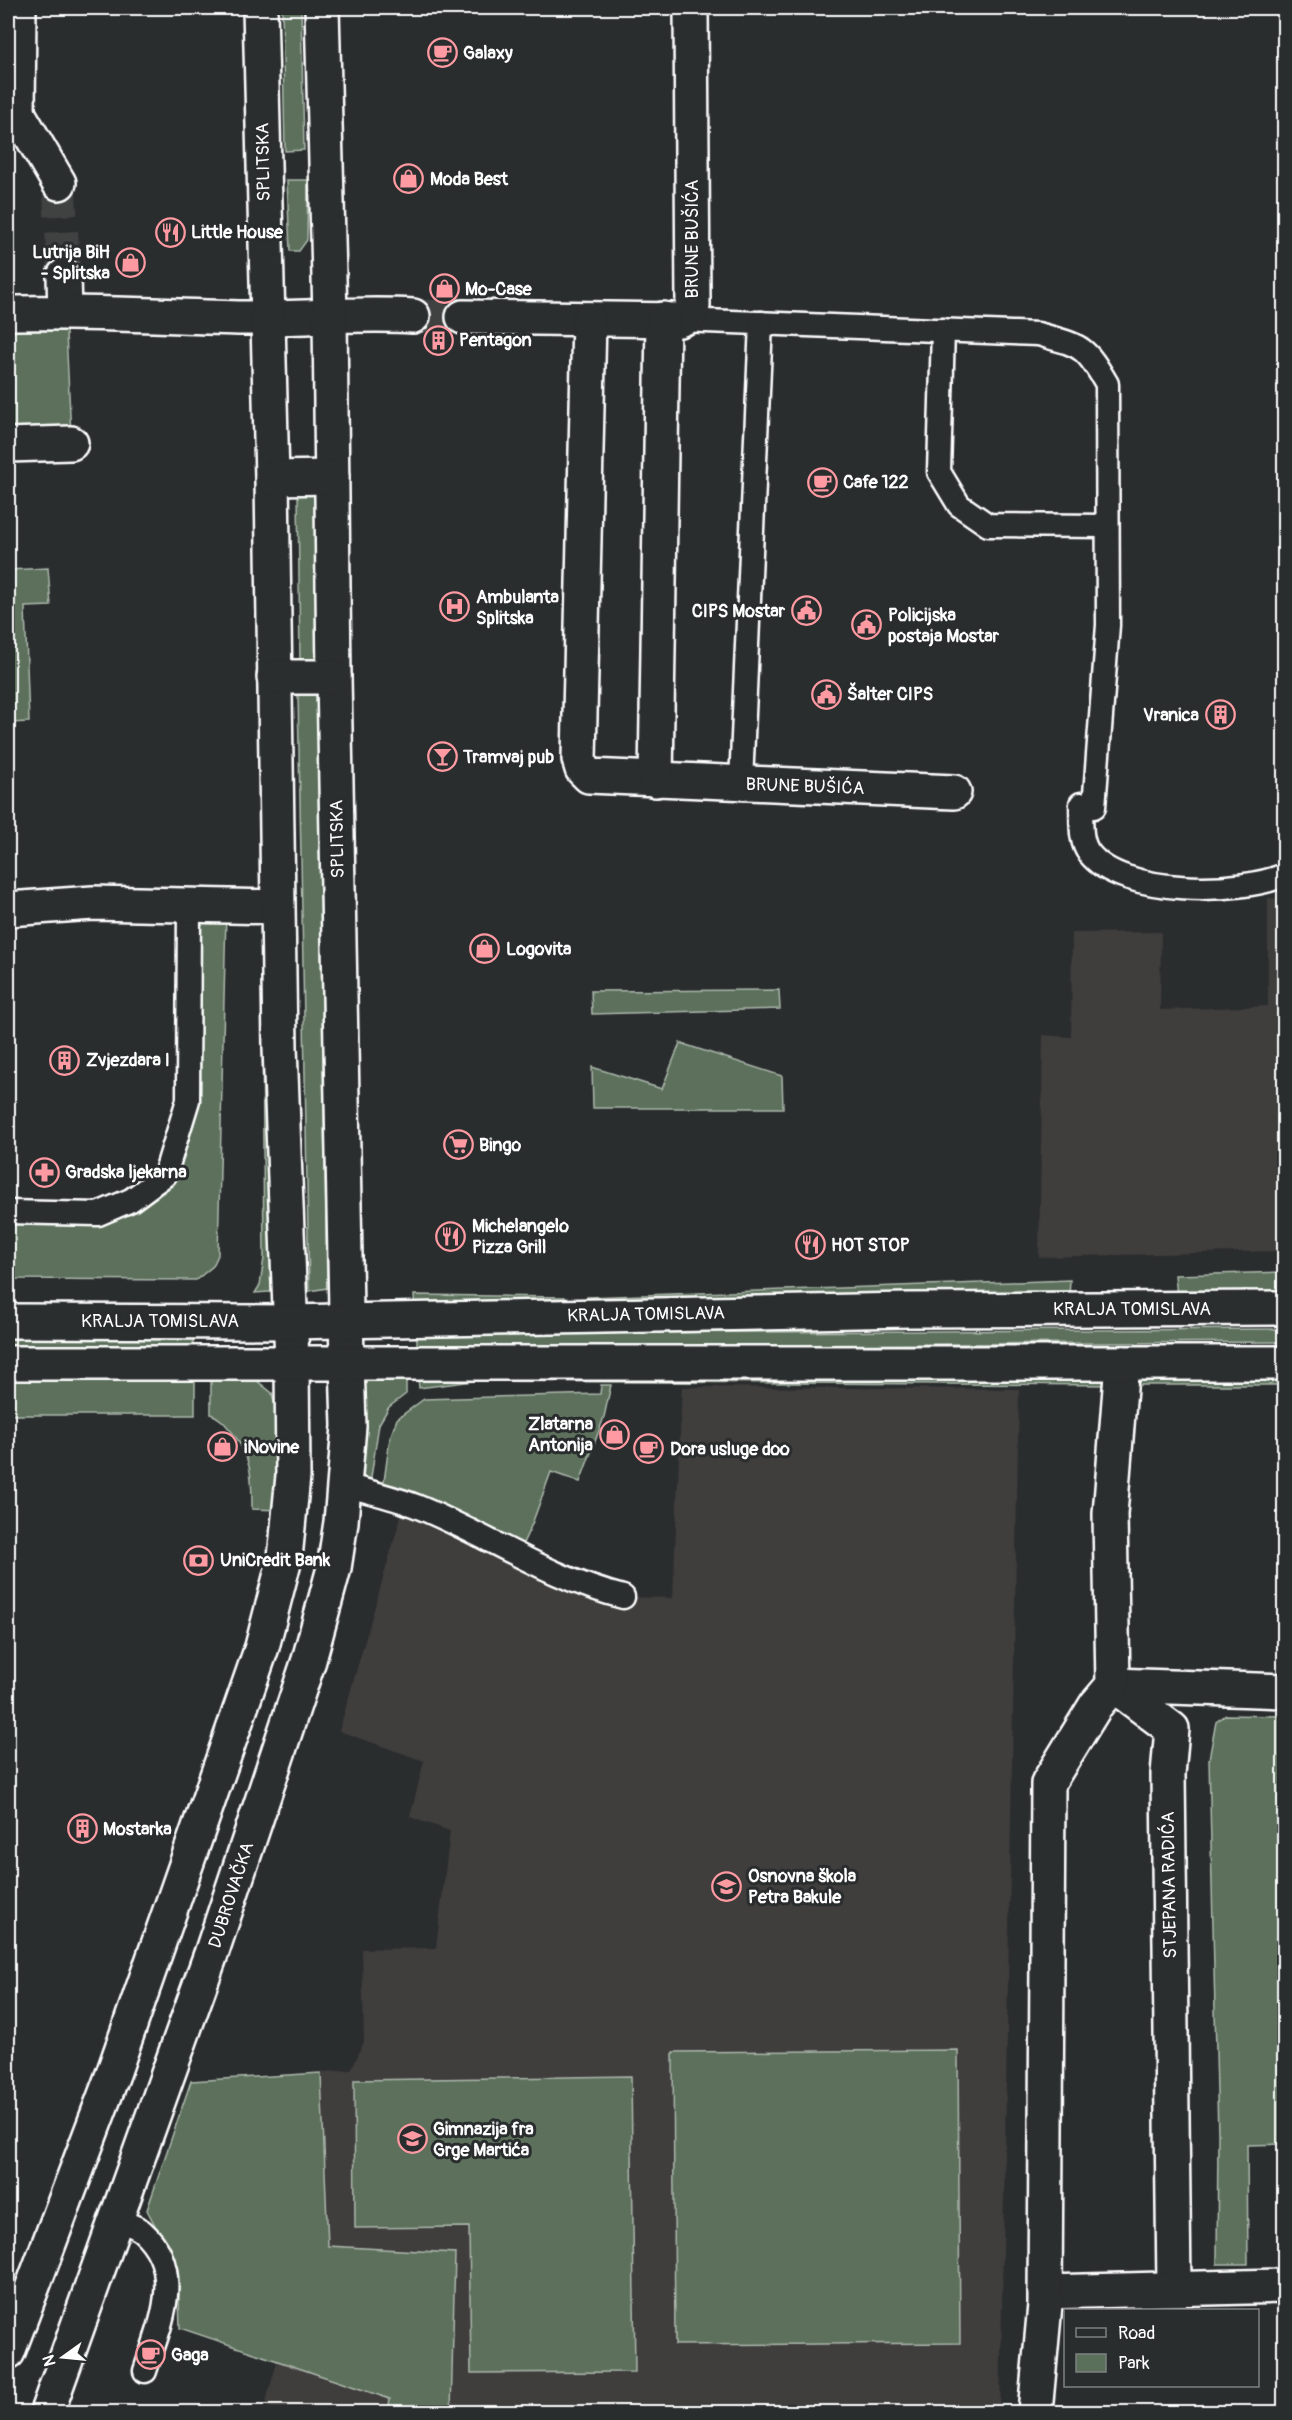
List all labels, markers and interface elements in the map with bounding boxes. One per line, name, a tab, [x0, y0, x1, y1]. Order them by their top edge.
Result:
cafe icon: Galaxy	[426, 37, 458, 69]
place label: Galaxy	[463, 42, 513, 65]
street label: SPLITSKA	[251, 122, 276, 202]
shop icon: Moda Best	[393, 163, 425, 195]
place label: Moda Best	[430, 168, 509, 191]
street label: BRUNE BUŠIĆA	[680, 179, 704, 298]
restaurant icon: Little House	[154, 216, 186, 248]
place label: Little House	[191, 221, 284, 244]
place label: Lutrija BiH - Splitska	[32, 241, 111, 285]
shop icon: Lutrija BiH - Splitska	[115, 246, 147, 278]
shop icon: Mo-Case	[428, 273, 460, 305]
place label: Mo-Case	[465, 278, 533, 301]
building icon: Pentagon	[422, 324, 454, 356]
place label: Pentagon	[459, 329, 532, 352]
cafe icon: Cafe 122	[806, 466, 838, 498]
place label: Cafe 122	[843, 471, 909, 494]
place label: Ambulanta Splitska	[476, 586, 560, 630]
hospital icon: Ambulanta Splitska	[439, 591, 471, 623]
public building icon: CIPS Mostar	[790, 595, 822, 627]
place label: CIPS Mostar	[692, 600, 786, 623]
place label: Policijska postaja Mostar	[888, 604, 1000, 648]
public building icon: Policijska postaja Mostar	[851, 609, 883, 641]
public building icon: Šalter CIPS	[810, 678, 842, 710]
place label: Šalter CIPS	[847, 682, 933, 706]
building icon: Vranica	[1204, 699, 1236, 731]
place label: Vranica	[1143, 704, 1200, 727]
bar icon: Tramvaj pub	[426, 741, 458, 773]
place label: Tramvaj pub	[462, 746, 554, 769]
street label: BRUNE BUŠIĆA	[745, 772, 865, 800]
street label: SPLITSKA	[325, 799, 350, 879]
shop icon: Logovita	[469, 933, 501, 965]
place label: Logovita	[506, 938, 572, 961]
building icon: Zvjezdara I	[49, 1044, 81, 1076]
place label: Zvjezdara I	[86, 1049, 170, 1072]
supermarket icon: Bingo	[442, 1129, 474, 1161]
place label: Bingo	[479, 1134, 521, 1157]
pharmacy icon: Gradska ljekarna	[28, 1156, 60, 1188]
place label: Gradska ljekarna	[65, 1161, 187, 1184]
place label: Michelangelo Pizza Grill	[472, 1215, 569, 1259]
restaurant icon: Michelangelo Pizza Grill	[435, 1220, 467, 1252]
restaurant icon: HOT STOP	[794, 1229, 826, 1261]
place label: HOT STOP	[831, 1234, 910, 1257]
street label: KRALJA TOMISLAVA	[1053, 1298, 1211, 1321]
street label: KRALJA TOMISLAVA	[567, 1302, 725, 1327]
street label: KRALJA TOMISLAVA	[81, 1310, 239, 1333]
place label: Zlatarna Antonija	[528, 1413, 594, 1457]
shop icon: Zlatarna Antonija	[598, 1418, 630, 1450]
shop icon: iNovine	[207, 1431, 239, 1463]
cafe icon: Dora usluge doo	[633, 1433, 665, 1465]
place label: iNovine	[244, 1436, 300, 1459]
place label: Dora usluge doo	[670, 1438, 790, 1461]
bank icon: UniCredit Bank	[183, 1544, 215, 1576]
place label: UniCredit Bank	[220, 1549, 331, 1572]
street label: STJEPANA RADIĆA	[1157, 1811, 1182, 1959]
building icon: Mostarka	[66, 1813, 98, 1845]
place label: Mostarka	[103, 1818, 172, 1841]
street label: DUBROVAČKA	[204, 1839, 260, 1951]
place label: Osnovna škola Petra Bakule	[748, 1865, 857, 1909]
school or university icon: Osnovna škola Petra Bakule	[711, 1870, 743, 1902]
place label: Gimnazija fra Grge Martića	[433, 2118, 534, 2162]
school or university icon: Gimnazija fra Grge Martića	[396, 2123, 428, 2155]
legend	[1064, 2309, 1259, 2387]
text: Road	[1118, 2322, 1155, 2345]
north arrow	[33, 2327, 93, 2387]
cafe icon: Gaga	[134, 2339, 166, 2371]
place label: Gaga	[171, 2344, 209, 2367]
text: Park	[1118, 2352, 1150, 2375]
text: N	[38, 2353, 61, 2368]

